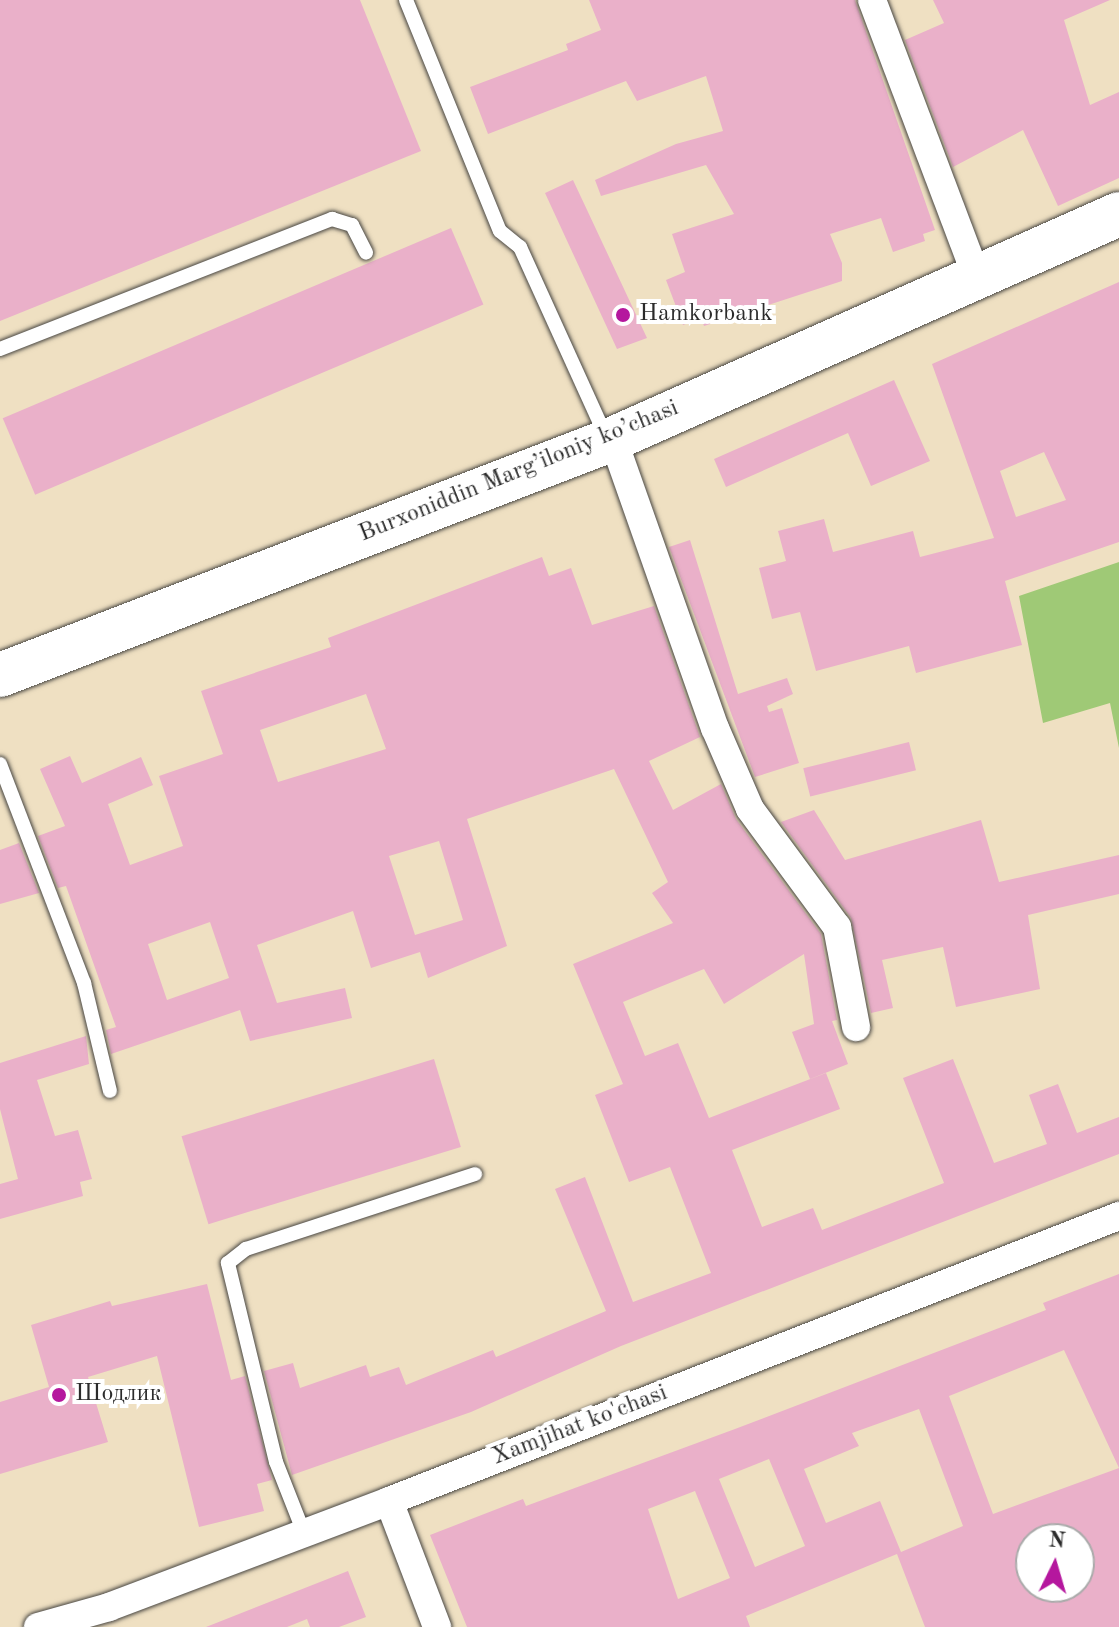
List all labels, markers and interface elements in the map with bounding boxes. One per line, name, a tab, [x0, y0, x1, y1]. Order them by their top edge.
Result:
place label: Hamkorbank	[639, 301, 773, 329]
marker: Hamkorbank	[614, 306, 632, 324]
street label: Burxoniddin Marg’iloniy ko’chasi	[355, 395, 683, 549]
street label: Xamjihat ko'chasi	[488, 1379, 672, 1473]
place label: Шодлик	[75, 1381, 161, 1409]
marker: Шодлик	[50, 1386, 68, 1404]
north arrow	[1015, 1523, 1095, 1603]
text: N	[1048, 1529, 1066, 1553]

